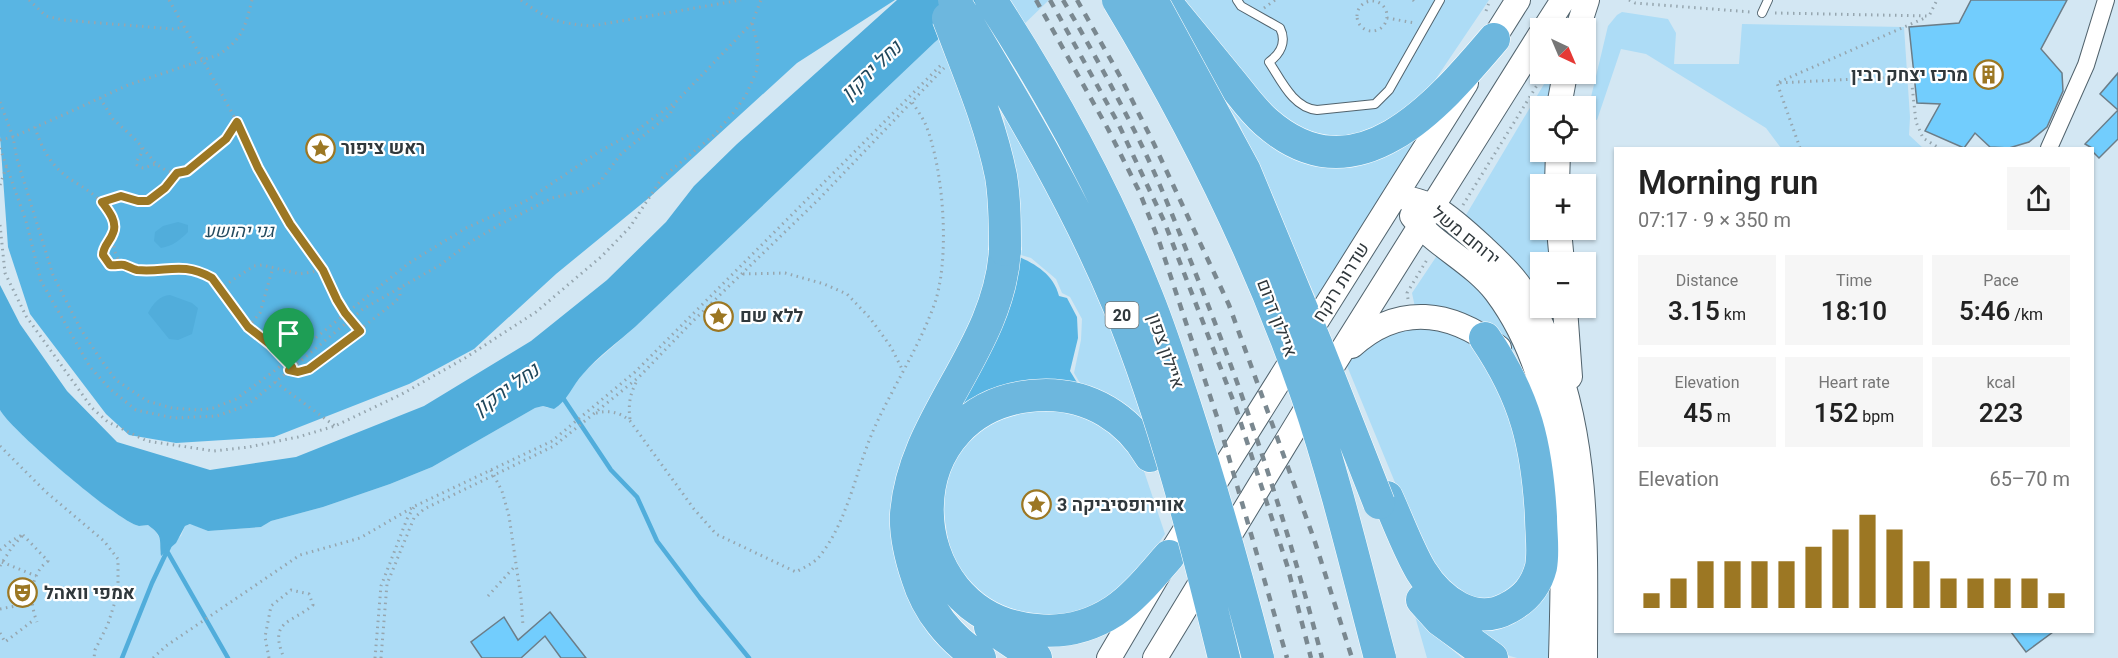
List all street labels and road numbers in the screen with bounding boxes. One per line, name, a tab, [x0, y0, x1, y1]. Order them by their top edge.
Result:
street label: ירוחם משל	[1426, 200, 1506, 272]
street label: שדרות רוקח	[1306, 237, 1377, 327]
street label: איילון דרום	[1249, 275, 1304, 361]
road number: 20	[1106, 302, 1138, 328]
street label: איילון צפון	[1140, 310, 1191, 393]

